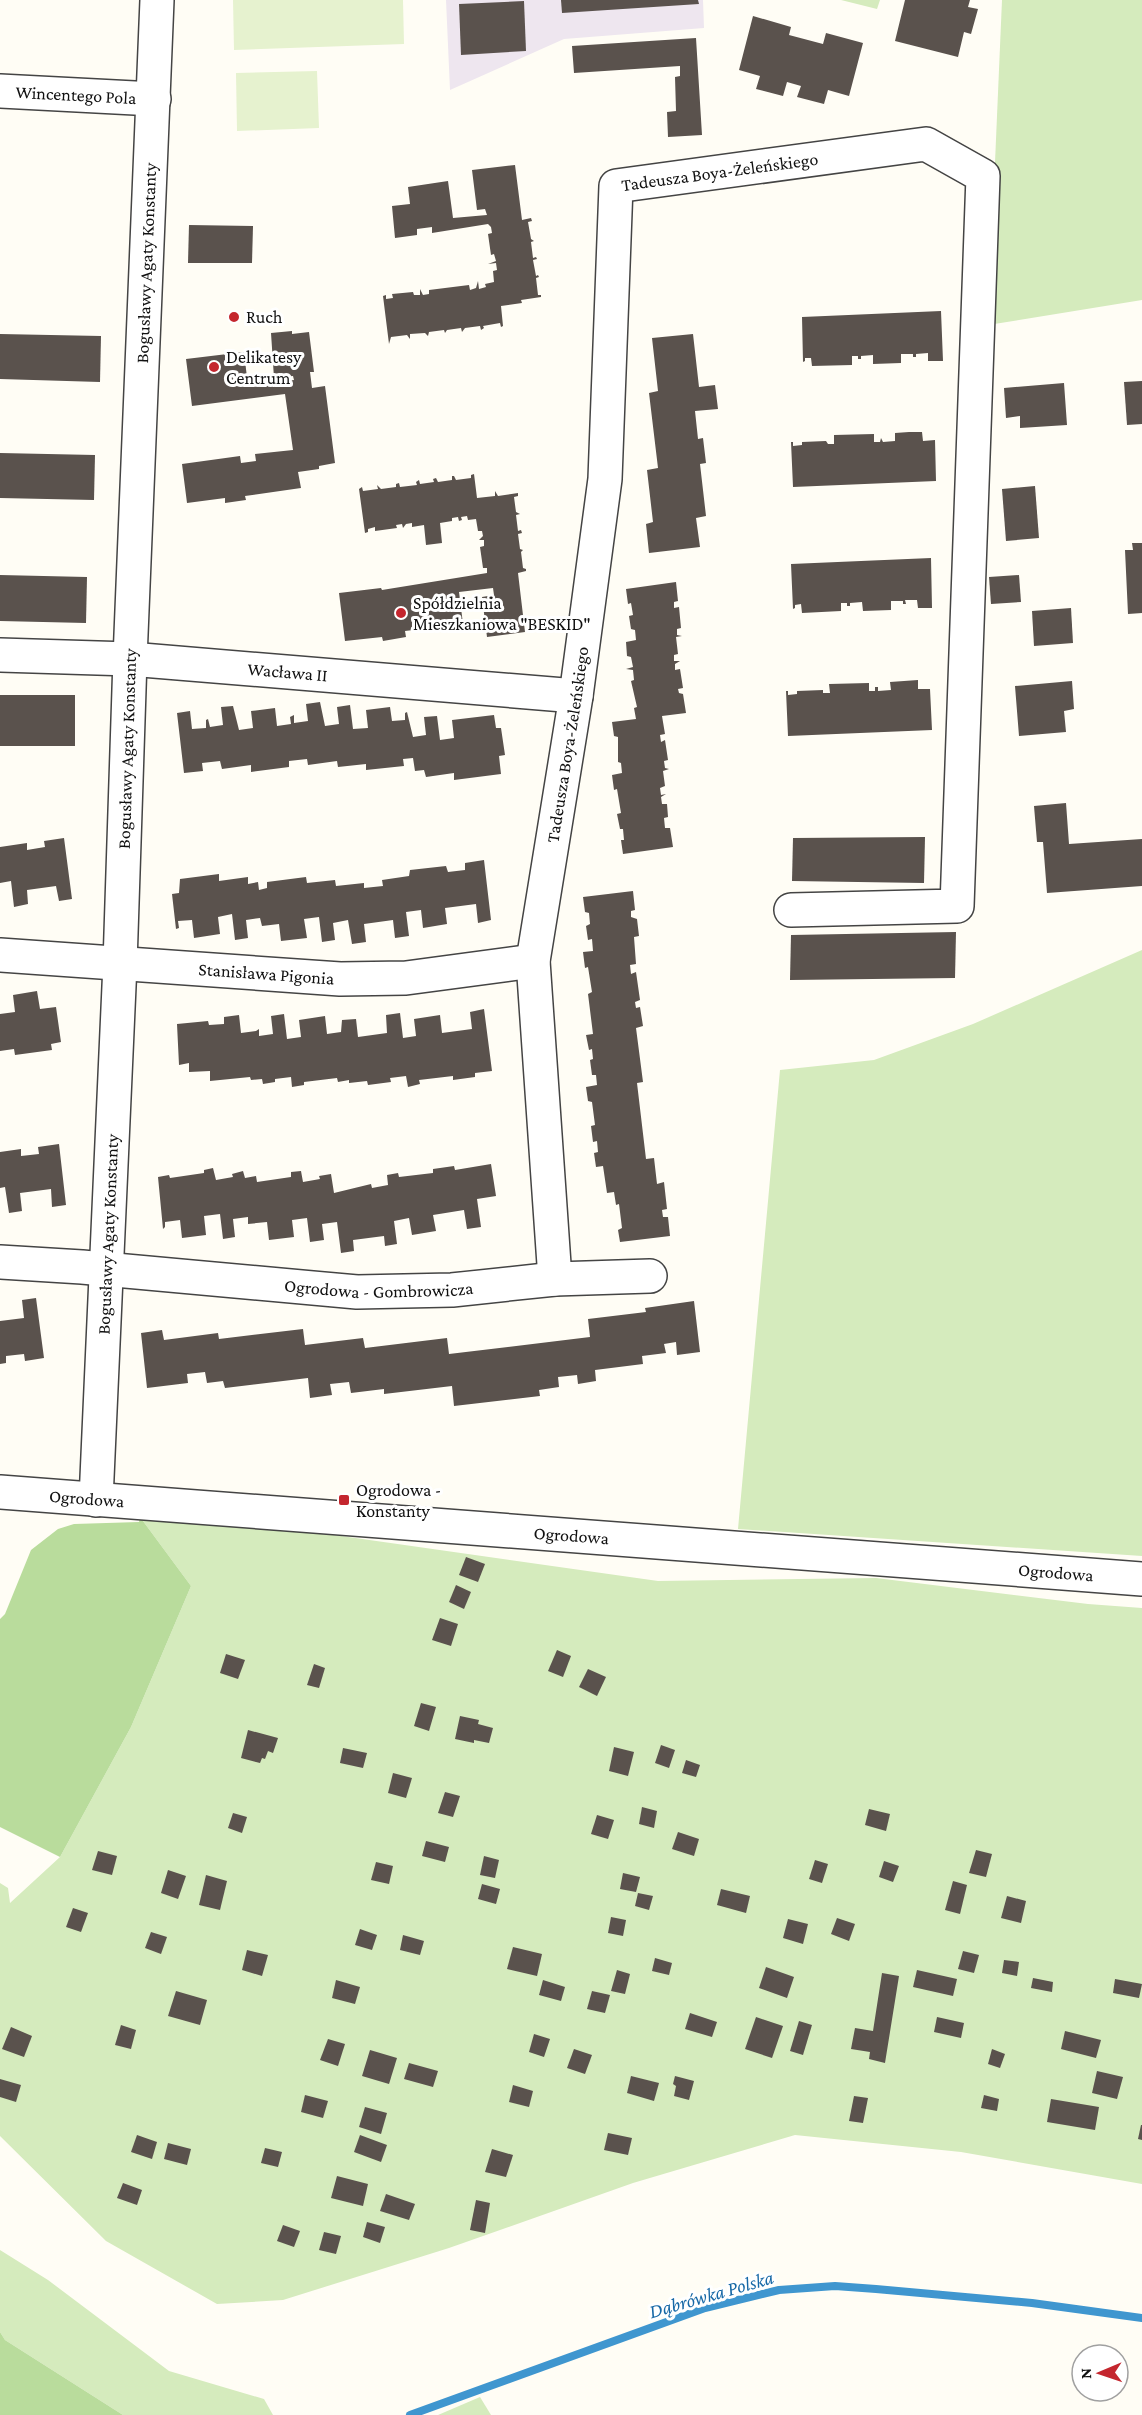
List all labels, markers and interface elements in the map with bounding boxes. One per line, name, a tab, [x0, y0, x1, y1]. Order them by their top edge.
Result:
street label: Wincentego Pola	[15, 82, 137, 108]
street label: Tadeusza Boya-Żeleńskiego	[620, 149, 819, 195]
street label: Bogusławy Agaty Konstanty	[132, 162, 160, 364]
place label: Ruch	[246, 307, 283, 327]
marker: Ruch	[227, 310, 241, 324]
place label: Delikatesy Centrum	[226, 347, 302, 388]
marker: Delikatesy Centrum	[207, 360, 221, 374]
place label: Spółdzielnia Mieszkaniowa "BESKID"	[413, 593, 591, 634]
marker: Spółdzielnia Mieszkaniowa "BESKID"	[394, 606, 408, 620]
street label: Tadeusza Boya-Żeleńskiego	[542, 645, 593, 844]
street label: Bogusławy Agaty Konstanty	[114, 647, 140, 849]
street label: Wacława II	[247, 659, 328, 685]
street label: Stanisława Pigonia	[198, 959, 335, 989]
street label: Bogusławy Agaty Konstanty	[93, 1133, 122, 1335]
street label: Ogrodowa - Gombrowicza	[283, 1275, 474, 1302]
place label: Ogrodowa - Konstanty	[356, 1480, 441, 1521]
street label: Ogrodowa	[48, 1486, 125, 1511]
marker: Ogrodowa - Konstanty	[337, 1493, 351, 1507]
street label: Ogrodowa	[533, 1523, 610, 1548]
street label: Ogrodowa	[1018, 1560, 1094, 1585]
water label: Dąbrówka Polska	[646, 2266, 776, 2323]
north arrow	[1070, 2343, 1130, 2403]
text: N	[1077, 2368, 1094, 2379]

